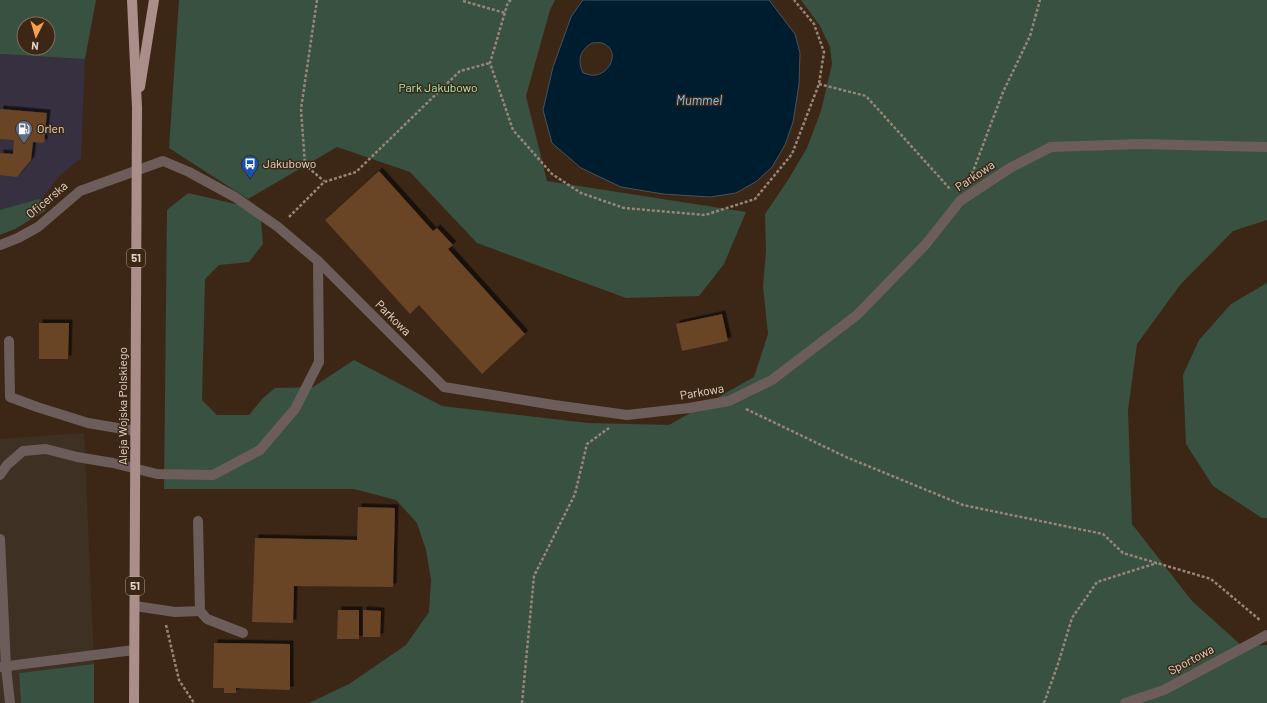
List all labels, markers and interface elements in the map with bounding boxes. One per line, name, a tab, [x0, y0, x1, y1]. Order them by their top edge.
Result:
north arrow	[16, 16, 56, 56]
text: N	[31, 40, 39, 53]
park label: Park Jakubowo	[398, 80, 478, 94]
water label: Mummel	[676, 92, 722, 108]
fuel station icon: Orlen	[14, 119, 34, 144]
place label: Orlen	[37, 121, 64, 135]
bus stop icon: Jakubowo	[240, 154, 260, 179]
place label: Jakubowo	[263, 156, 316, 170]
street label: Parkowa	[952, 157, 997, 193]
street label: Oficerska	[23, 178, 70, 221]
road number: 51	[127, 249, 145, 267]
street label: Parkowa	[373, 297, 414, 338]
street label: Aleja Wojska Polskiego	[115, 347, 129, 465]
street label: Parkowa	[679, 380, 725, 402]
road number: 51	[126, 577, 144, 595]
street label: Sportowa	[1165, 641, 1216, 677]

